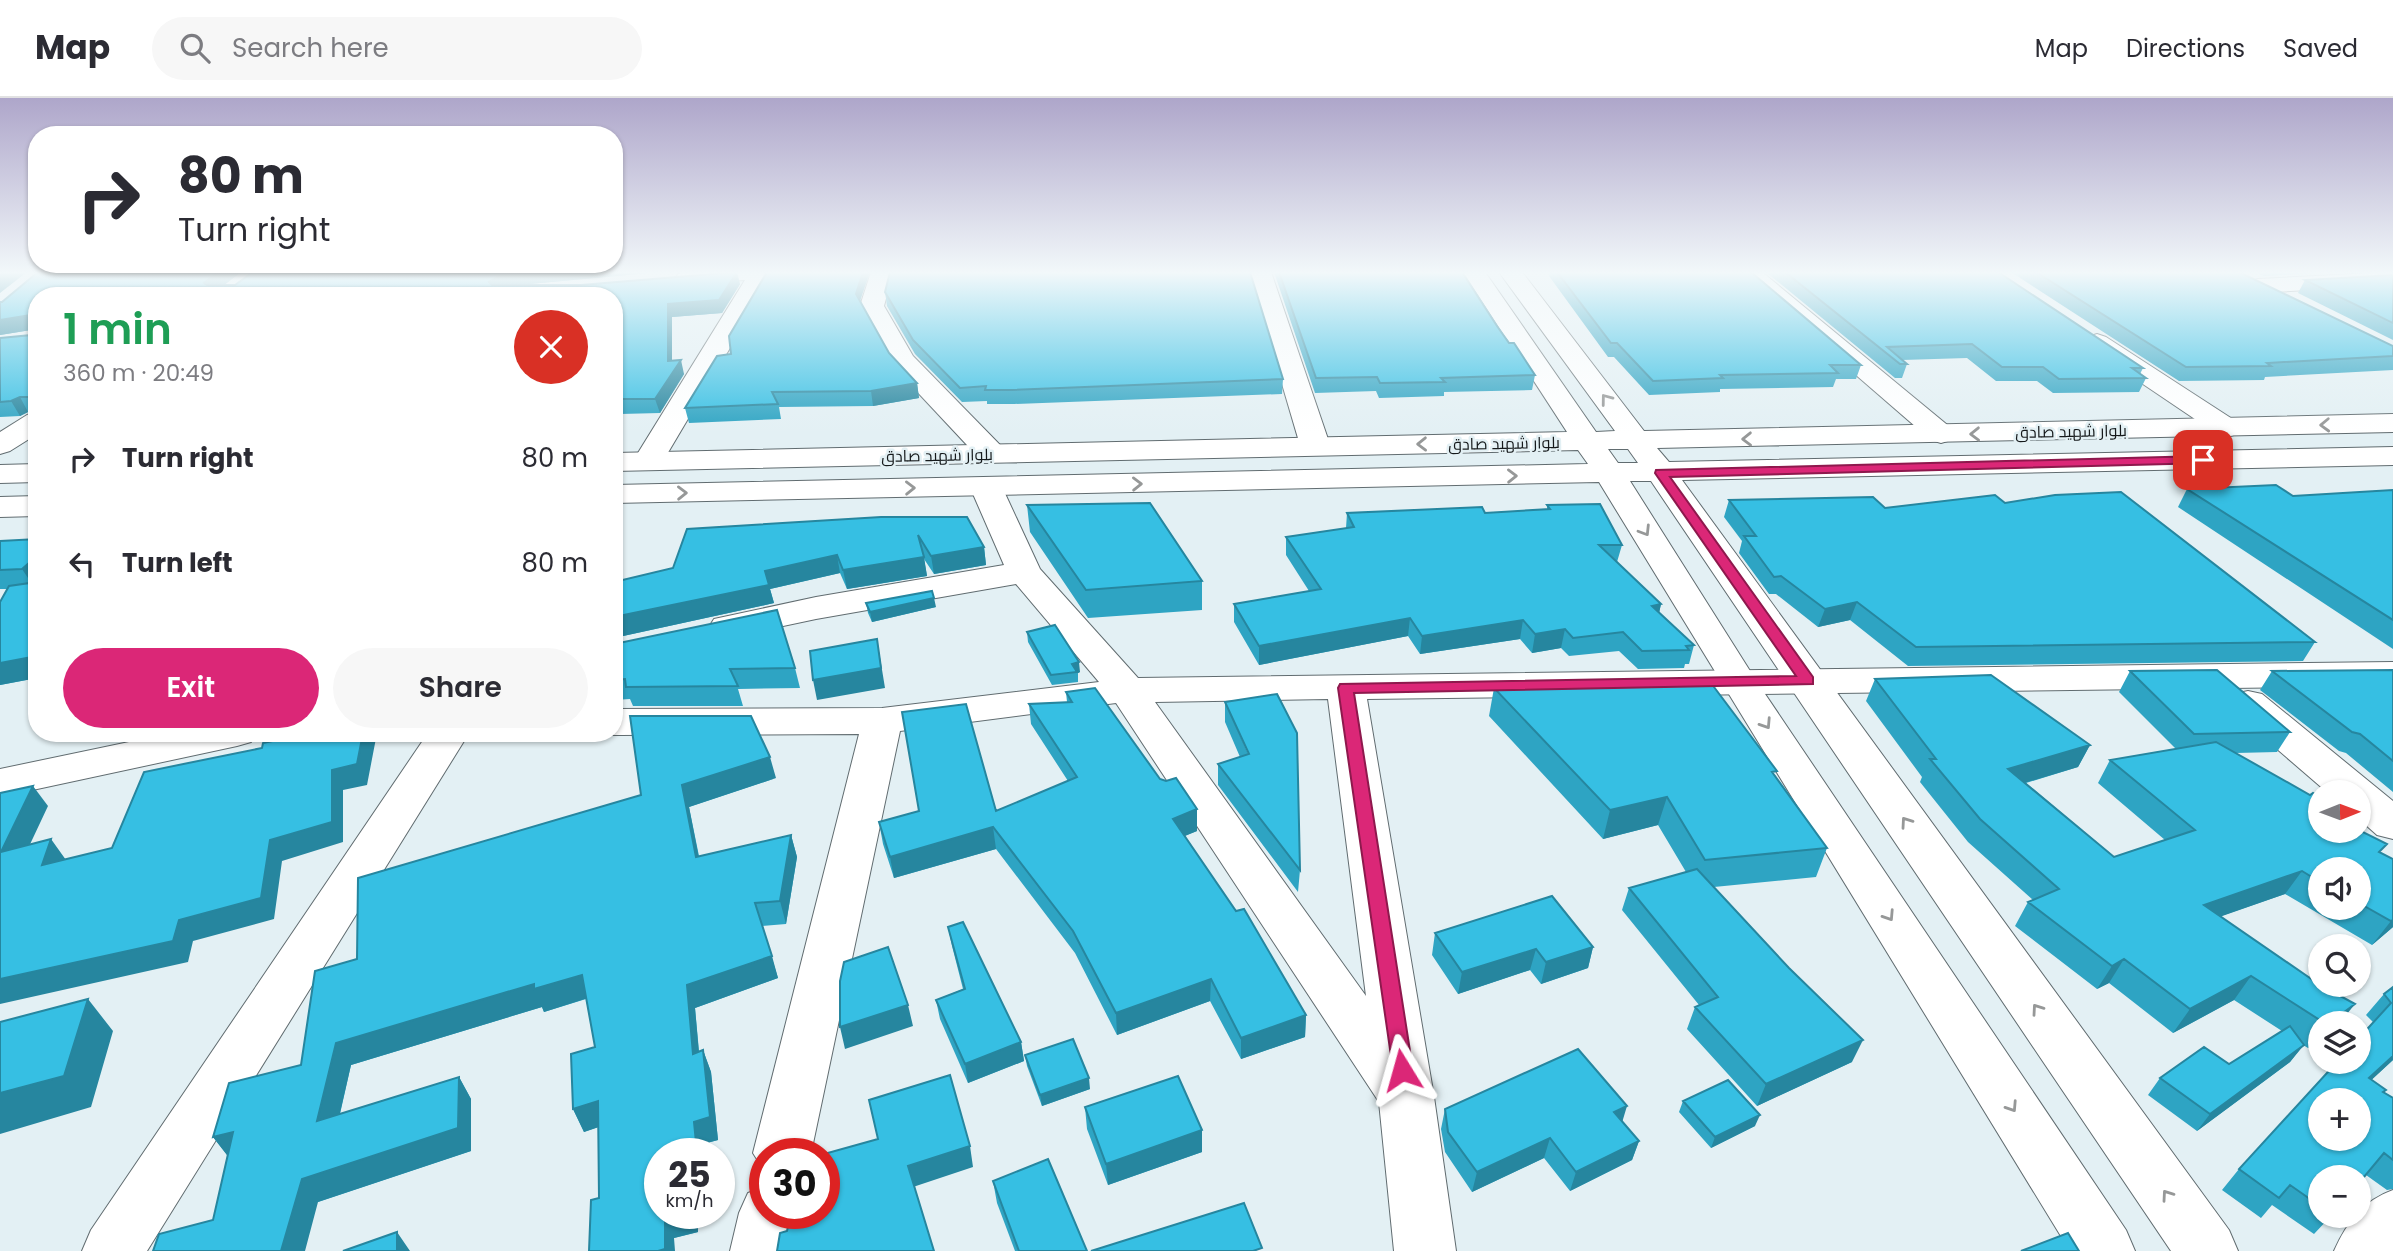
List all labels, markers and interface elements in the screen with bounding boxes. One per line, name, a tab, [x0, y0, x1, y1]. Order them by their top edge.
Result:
search box	[152, 17, 642, 80]
text: Map	[35, 24, 110, 71]
icon: search	[176, 29, 214, 67]
text: Search here	[232, 30, 389, 66]
text: Map	[2035, 32, 2088, 65]
text: Directions	[2126, 32, 2245, 65]
text: Saved	[2283, 32, 2358, 65]
text: 80 m	[178, 142, 304, 210]
icon: right	[63, 154, 154, 245]
text: Turn right	[178, 207, 330, 252]
text: 1 min	[63, 300, 172, 359]
button: close	[514, 310, 588, 384]
text: 360 m · 20:49	[63, 357, 214, 389]
one-way arrow	[1601, 394, 1614, 406]
one-way arrow	[2319, 417, 2330, 432]
street label: بلوار شهید صادق	[2015, 419, 2127, 444]
one-way arrow	[1969, 426, 1980, 441]
pin	[2173, 430, 2233, 490]
street label: بلوار شهید صادق	[1448, 431, 1560, 456]
one-way arrow	[1742, 431, 1752, 447]
one-way arrow	[1416, 436, 1427, 452]
icon: right	[63, 440, 101, 478]
text: Turn right	[122, 440, 254, 476]
text: 80 m	[522, 440, 588, 476]
icon: arrive	[2184, 441, 2222, 479]
street label: بلوار شهید صادق	[881, 443, 993, 468]
one-way arrow	[1507, 468, 1518, 483]
one-way arrow	[1132, 476, 1143, 491]
one-way arrow	[905, 481, 916, 496]
one-way arrow	[678, 485, 688, 501]
one-way arrow	[1636, 524, 1649, 537]
icon: left	[63, 545, 101, 583]
text: Turn left	[122, 545, 233, 581]
text: 80 m	[522, 545, 588, 581]
button: Exit	[63, 648, 319, 728]
button: Share	[333, 648, 588, 728]
one-way arrow	[1757, 717, 1770, 730]
north arrow	[2308, 780, 2371, 844]
map controls	[2308, 780, 2371, 1228]
one-way arrow	[1902, 817, 1914, 830]
button: sound	[2308, 857, 2371, 920]
one-way arrow	[1880, 908, 1893, 921]
button: search	[2308, 934, 2371, 997]
one-way arrow	[2033, 1004, 2045, 1017]
button: layers	[2308, 1011, 2371, 1074]
position arrow	[1365, 1033, 1439, 1107]
button: +	[2308, 1088, 2371, 1151]
one-way arrow	[2003, 1099, 2016, 1112]
speed limit sign: 30	[749, 1138, 840, 1229]
text: 25	[668, 1150, 711, 1199]
button: −	[2308, 1165, 2371, 1228]
text: km/h	[666, 1188, 713, 1213]
one-way arrow	[2163, 1190, 2175, 1203]

